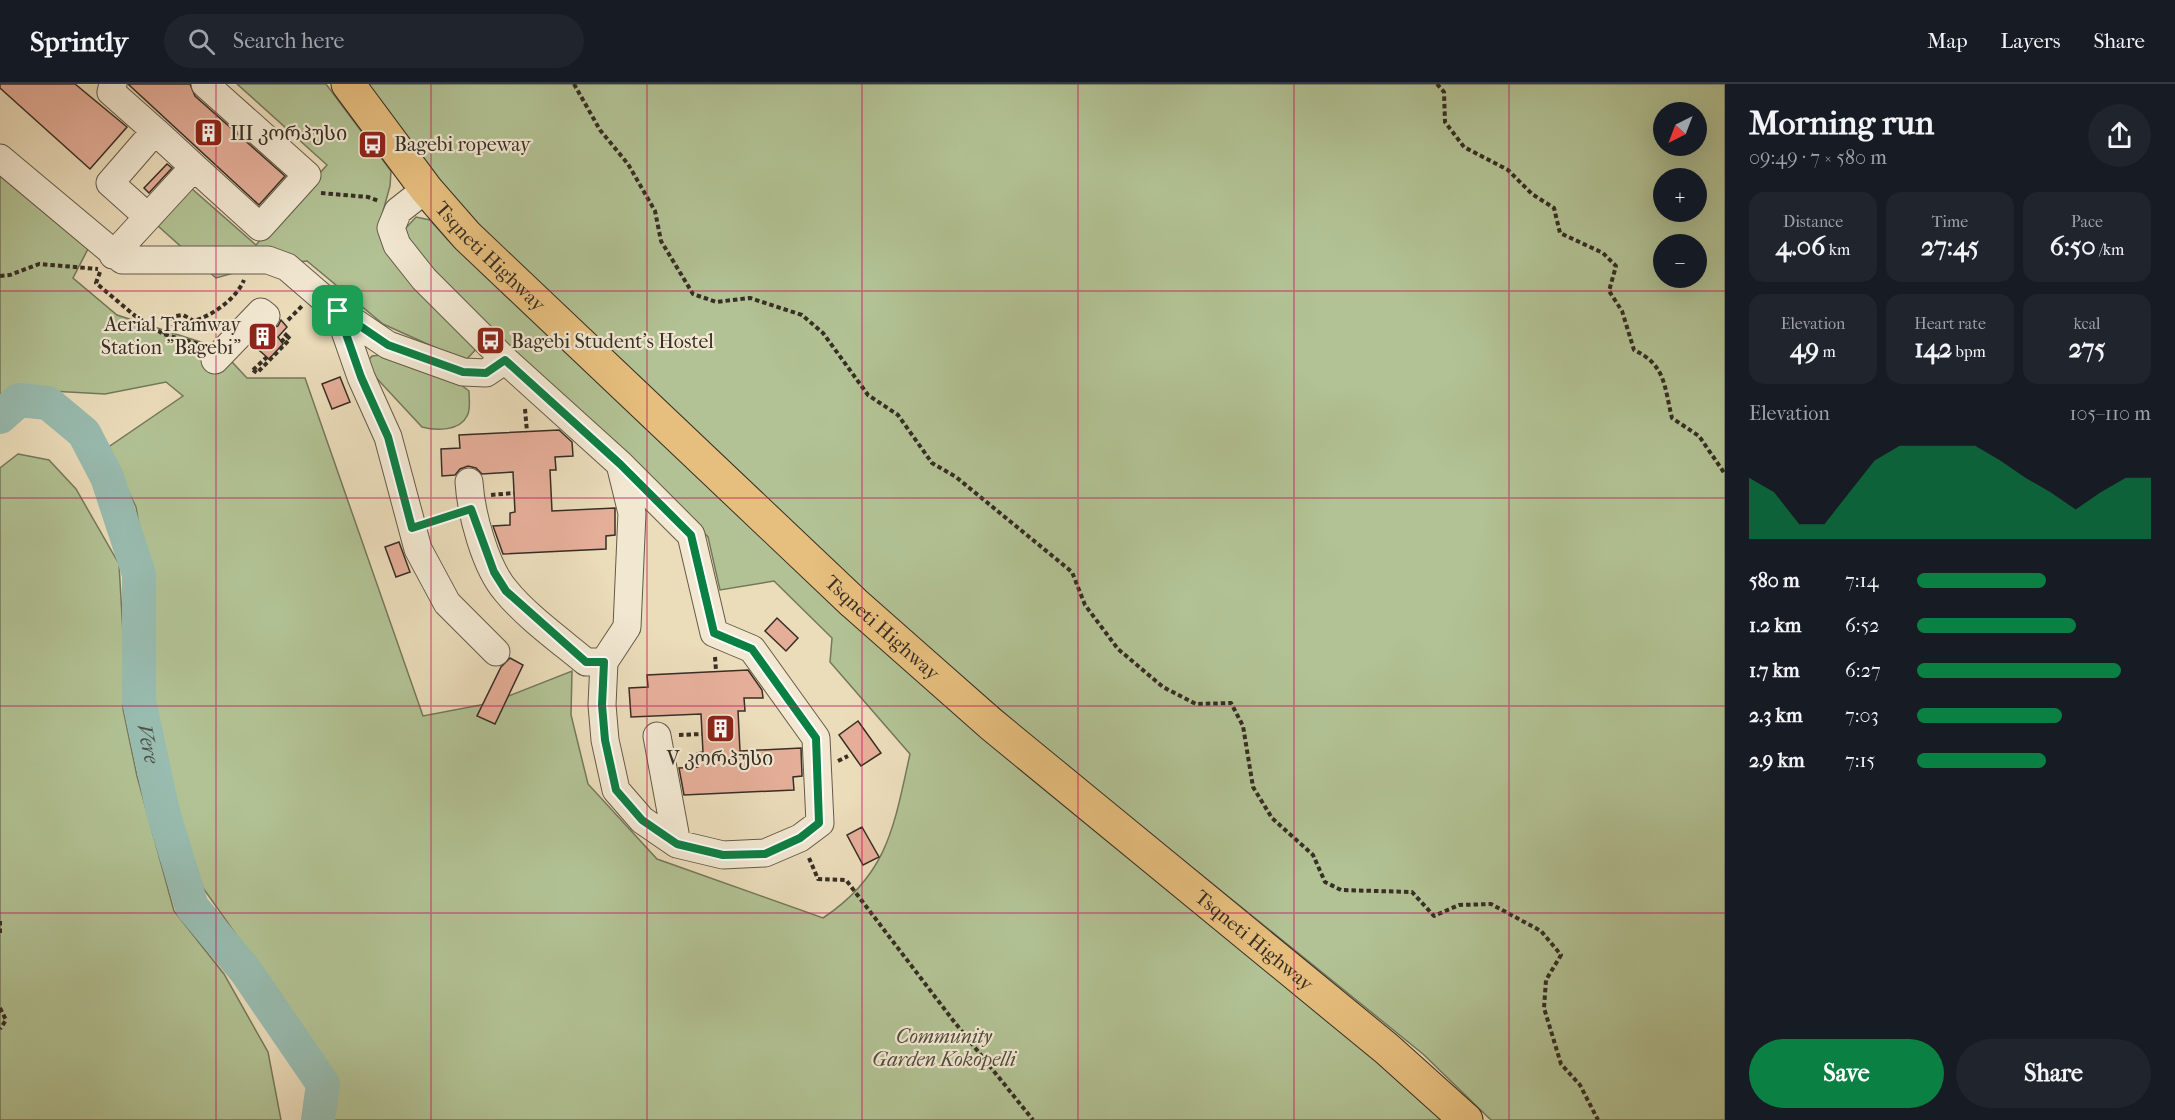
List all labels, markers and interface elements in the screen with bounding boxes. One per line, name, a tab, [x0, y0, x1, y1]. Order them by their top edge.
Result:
search box	[164, 14, 584, 68]
text: Sprintly	[30, 25, 128, 58]
icon: search	[185, 25, 218, 58]
text: Search here	[233, 28, 344, 54]
text: Map	[1927, 29, 1968, 53]
text: Layers	[2001, 29, 2060, 53]
text: Share	[2093, 29, 2145, 53]
north arrow	[1653, 102, 1707, 156]
map controls	[1653, 102, 1707, 288]
text: Morning run	[1749, 104, 1934, 143]
button: share	[2088, 104, 2151, 167]
building icon: III კორპუსი	[193, 117, 225, 149]
place label: III კორპუსი	[230, 122, 347, 145]
bus stop icon: Bagebi ropeway	[357, 128, 389, 160]
place label: Bagebi ropeway	[394, 133, 532, 156]
text: 09:49 · 7 × 580 m	[1749, 146, 1887, 169]
button: +	[1653, 168, 1707, 222]
street label: Tsqneti Highway	[431, 197, 551, 317]
text: Distance	[1783, 212, 1843, 231]
text: Time	[1932, 212, 1968, 231]
text: Pace	[2071, 212, 2103, 231]
text: 4.06	[1776, 231, 1825, 262]
text: 27:45	[1921, 231, 1979, 262]
text: 6:50	[2050, 231, 2096, 262]
button: −	[1653, 234, 1707, 288]
text: km	[1825, 240, 1850, 259]
text: /km	[2096, 240, 2124, 259]
pin	[312, 285, 363, 336]
icon: arrive	[321, 294, 354, 327]
place label: Aerial Tramway Station "Bagebi"	[101, 313, 242, 359]
text: Elevation	[1781, 314, 1845, 333]
text: Heart rate	[1914, 314, 1986, 333]
text: kcal	[2074, 314, 2100, 333]
building icon: Aerial Tramway Station "Bagebi"	[246, 320, 278, 352]
bus stop icon: Bagebi Student's Hostel	[474, 325, 506, 357]
place label: Bagebi Student's Hostel	[511, 330, 714, 353]
text: 49	[1790, 333, 1819, 364]
text: 142	[1914, 333, 1952, 364]
text: 275	[2068, 333, 2106, 364]
text: m	[1819, 342, 1836, 361]
text: bpm	[1952, 342, 1986, 361]
text: Elevation	[1749, 402, 1830, 425]
text: 105–110 m	[2069, 402, 2151, 425]
text: 580 m	[1749, 569, 1800, 592]
text: 7:14	[1845, 569, 1878, 592]
street label: Tsqneti Highway	[820, 570, 945, 686]
text: 1.2 km	[1749, 614, 1802, 637]
text: 6:52	[1845, 614, 1880, 637]
text: 1.7 km	[1749, 659, 1800, 682]
text: 6:27	[1845, 659, 1881, 682]
text: 2.3 km	[1749, 704, 1803, 727]
text: 7:03	[1845, 704, 1879, 727]
building icon: V კორპუსი	[704, 712, 736, 744]
water label: Vere	[132, 722, 164, 766]
place label: V კორპუსი	[666, 747, 773, 770]
text: 2.9 km	[1749, 749, 1805, 772]
text: 7:15	[1845, 749, 1875, 772]
street label: Tsqneti Highway	[1191, 885, 1319, 996]
park label: Community Garden Kokopelli	[872, 1025, 1017, 1071]
button: Save	[1749, 1039, 1944, 1108]
button: Share	[1956, 1039, 2151, 1108]

